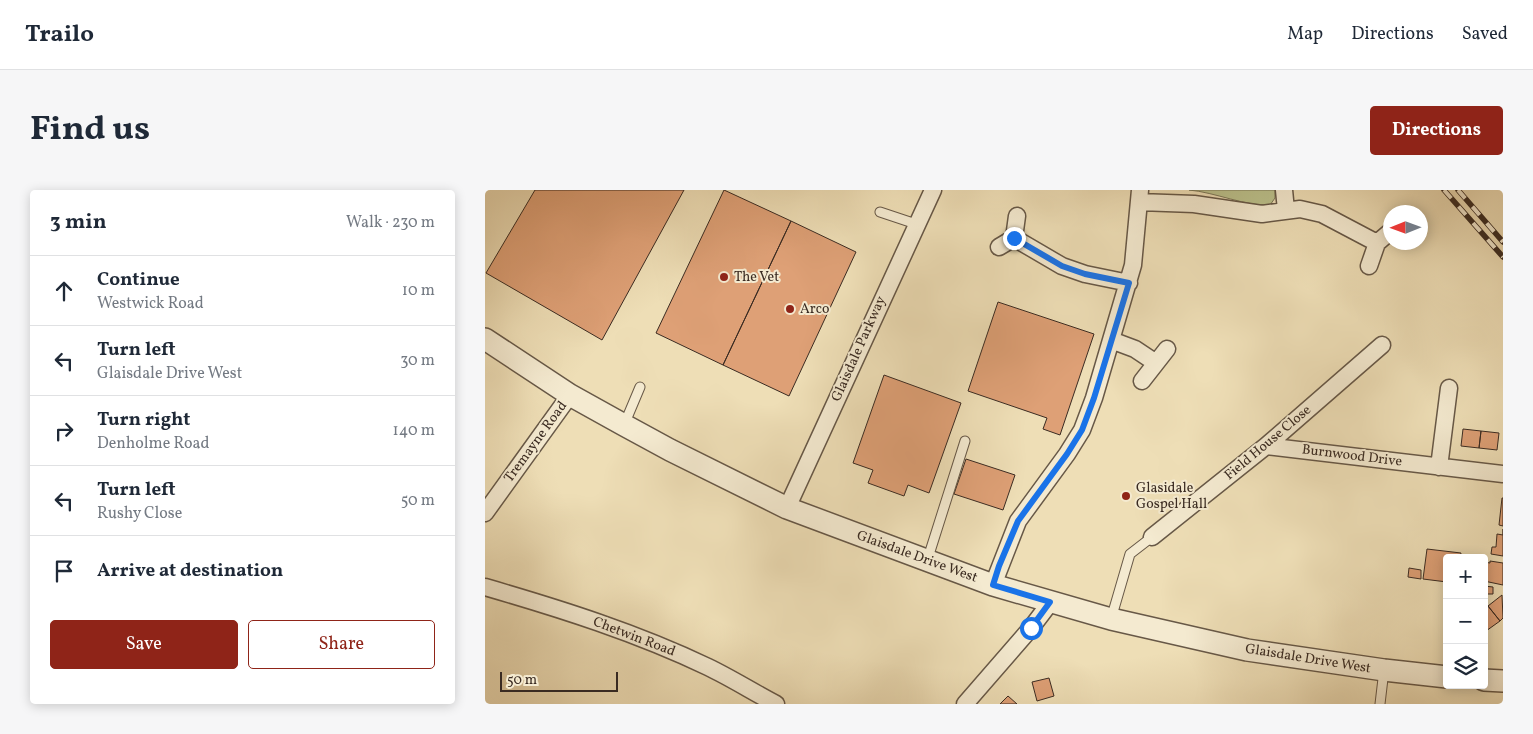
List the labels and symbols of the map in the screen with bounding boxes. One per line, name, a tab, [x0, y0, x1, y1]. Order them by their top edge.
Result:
north arrow	[1383, 205, 1428, 250]
route end	[1003, 227, 1026, 250]
place label: The Vet	[734, 268, 779, 287]
marker: The Vet	[718, 271, 730, 283]
street label: Glaisdale Parkway	[827, 293, 891, 405]
place label: Arco	[800, 300, 829, 319]
marker: Arco	[784, 303, 796, 315]
street label: Tremayne Road	[500, 397, 572, 486]
street label: Field House Close	[1221, 401, 1316, 485]
street label: Burnwood Drive	[1301, 440, 1404, 472]
place label: Glasidale Gospel Hall	[1136, 479, 1207, 514]
marker: Glasidale Gospel Hall	[1120, 490, 1132, 502]
street label: Glaisdale Drive West	[854, 526, 980, 588]
street label: Chetwin Road	[590, 613, 678, 661]
route start	[1020, 617, 1043, 640]
street label: Glaisdale Drive West	[1244, 640, 1372, 678]
scale bar	[500, 669, 617, 692]

